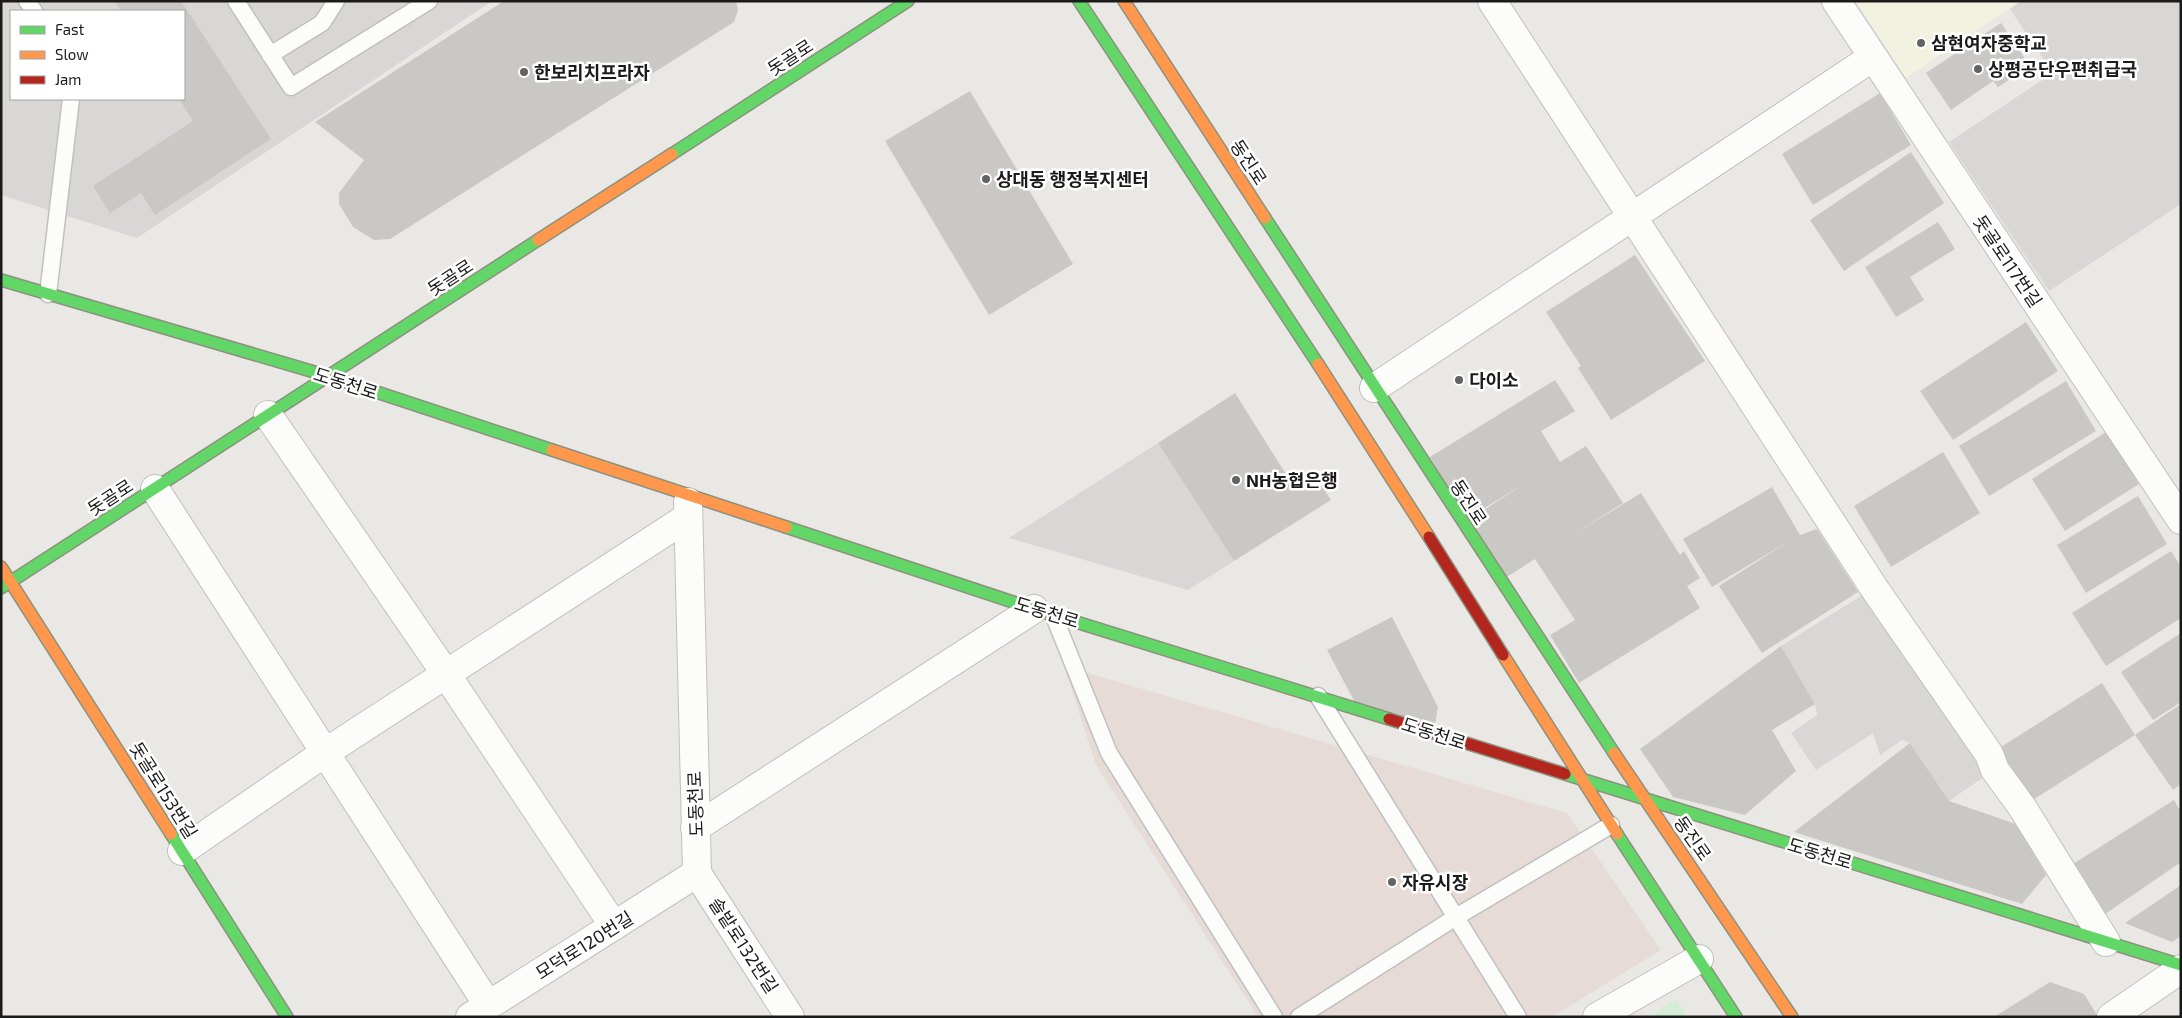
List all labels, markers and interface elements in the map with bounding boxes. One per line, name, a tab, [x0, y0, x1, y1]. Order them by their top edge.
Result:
legend	[10, 10, 185, 100]
text: Fast	[55, 20, 85, 38]
place label: 삼현여자중학교	[1931, 32, 2047, 54]
street label: 돗골로	[763, 34, 817, 80]
marker: 삼현여자중학교	[1915, 37, 1927, 49]
text: Slow	[55, 45, 89, 63]
place label: 상평공단우편취급국	[1988, 58, 2137, 80]
place label: 한보리치프라자	[534, 61, 650, 83]
marker: 상평공단우편취급국	[1972, 63, 1984, 75]
marker: 한보리치프라자	[518, 66, 530, 78]
text: Jam	[55, 70, 81, 88]
street label: 동진로	[1226, 135, 1272, 189]
place label: 상대동 행정복지센터	[996, 168, 1149, 190]
marker: 상대동 행정복지센터	[980, 173, 992, 185]
street label: 돗골로117번길	[1969, 211, 2047, 311]
street label: 돗골로	[423, 254, 477, 300]
street label: 도동천로	[311, 362, 381, 404]
place label: 다이소	[1469, 369, 1519, 391]
marker: 다이소	[1453, 374, 1465, 386]
place label: NH농협은행	[1246, 469, 1338, 491]
street label: 돗골로	[83, 474, 137, 520]
marker: NH농협은행	[1230, 474, 1242, 486]
street label: 동진로	[1446, 475, 1492, 529]
street label: 도동천로	[1012, 592, 1082, 632]
street label: 도동천로	[1399, 712, 1469, 754]
street label: 돗골로153번길	[126, 738, 202, 842]
street label: 도동천로	[683, 771, 707, 837]
street label: 동진로	[1670, 811, 1716, 865]
street label: 도동천로	[1785, 833, 1855, 873]
place label: 자유시장	[1402, 871, 1469, 893]
marker: 자유시장	[1386, 876, 1398, 888]
street label: 솔밭로132번길	[705, 893, 783, 997]
street label: 모덕로120번길	[531, 906, 637, 984]

